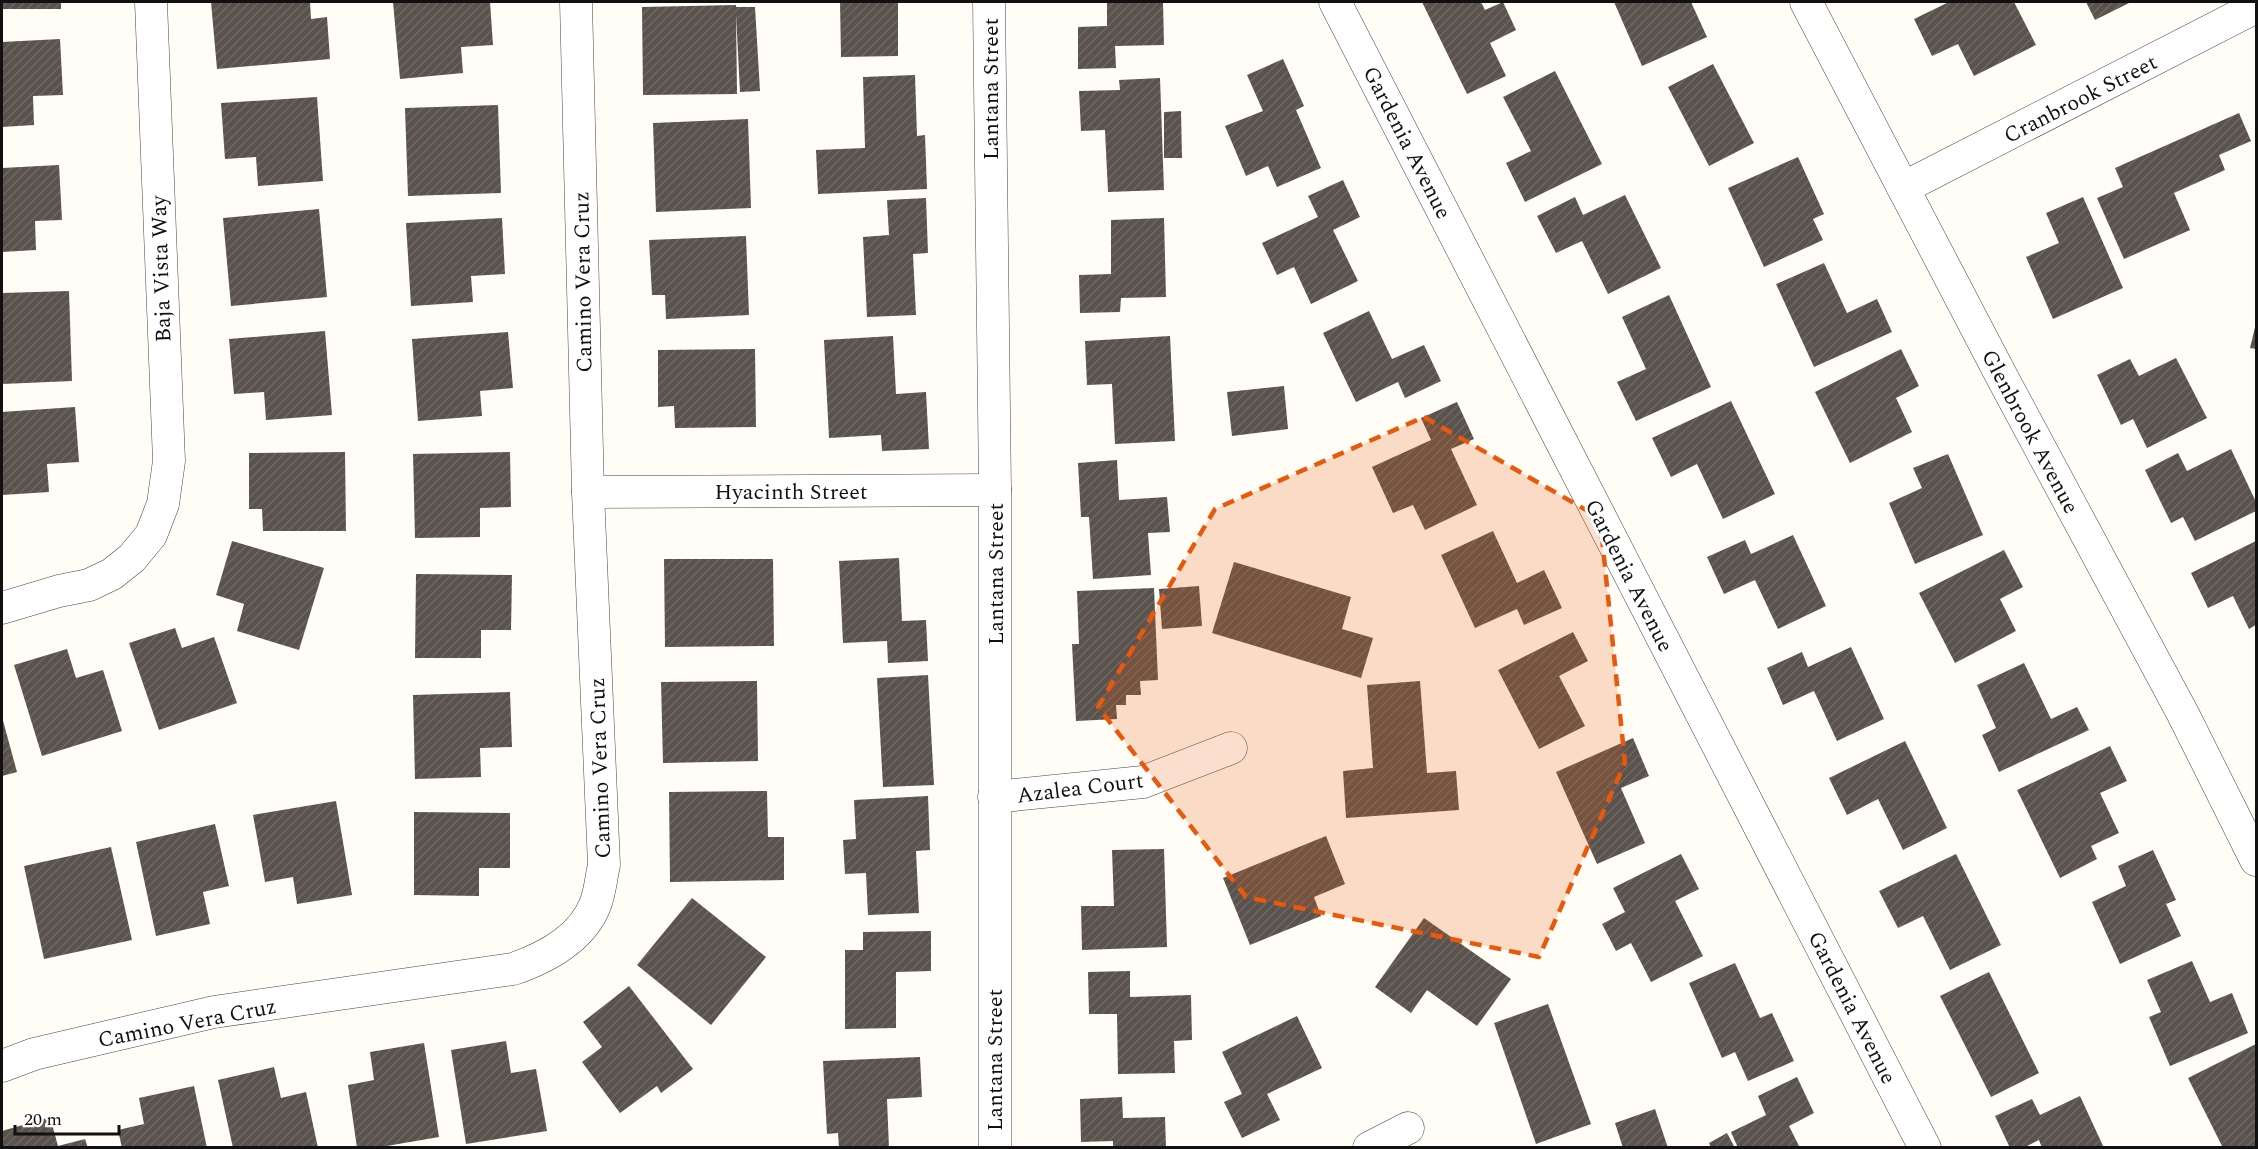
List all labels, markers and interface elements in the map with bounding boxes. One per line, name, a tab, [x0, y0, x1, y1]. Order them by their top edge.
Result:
street label: Lantana Street	[975, 17, 1008, 160]
street label: Cranbrook Street	[1998, 46, 2164, 152]
street label: Gardenia Avenue	[1354, 60, 1459, 225]
street label: Camino Vera Cruz	[565, 191, 602, 373]
street label: Baja Vista Way	[142, 193, 181, 343]
street label: Glenbrook Avenue	[1972, 344, 2087, 520]
street label: Hyacinth Street	[714, 476, 868, 509]
street label: Gardenia Avenue	[1576, 493, 1681, 658]
street label: Lantana Street	[980, 502, 1013, 645]
street label: Camino Vera Cruz	[581, 677, 620, 859]
street label: Azalea Court	[1015, 764, 1146, 813]
street label: Gardenia Avenue	[1799, 925, 1904, 1090]
street label: Lantana Street	[979, 988, 1012, 1131]
street label: Camino Vera Cruz	[95, 990, 279, 1057]
scale bar	[15, 1098, 118, 1136]
text: 20 m	[24, 1106, 62, 1133]

